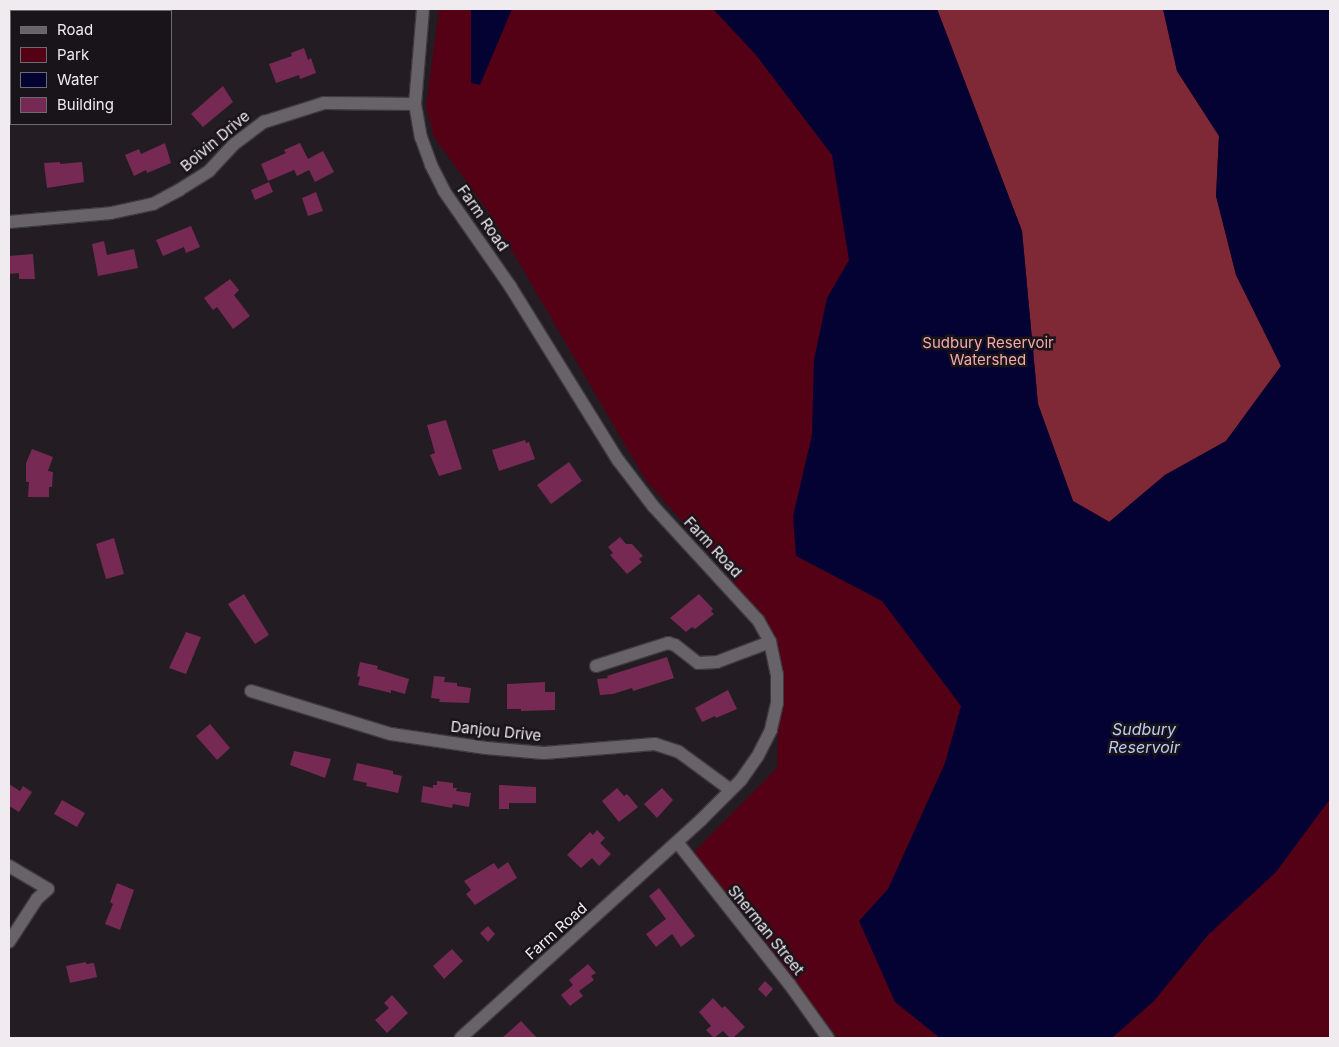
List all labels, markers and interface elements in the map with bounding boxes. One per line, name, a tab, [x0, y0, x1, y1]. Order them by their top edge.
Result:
legend	[10, 10, 172, 125]
text: Road	[57, 20, 93, 39]
text: Park	[57, 45, 89, 64]
text: Water	[57, 70, 99, 89]
text: Building	[57, 95, 114, 114]
street label: Boivin Drive	[177, 107, 253, 175]
street label: Farm Road	[454, 182, 512, 254]
park label: Sudbury Reservoir Watershed	[922, 333, 1054, 368]
street label: Farm Road	[680, 513, 746, 581]
street label: Danjou Drive	[450, 717, 542, 745]
water label: Sudbury Reservoir	[1108, 719, 1180, 757]
street label: Sherman Street	[724, 882, 808, 978]
street label: Farm Road	[522, 899, 590, 963]

